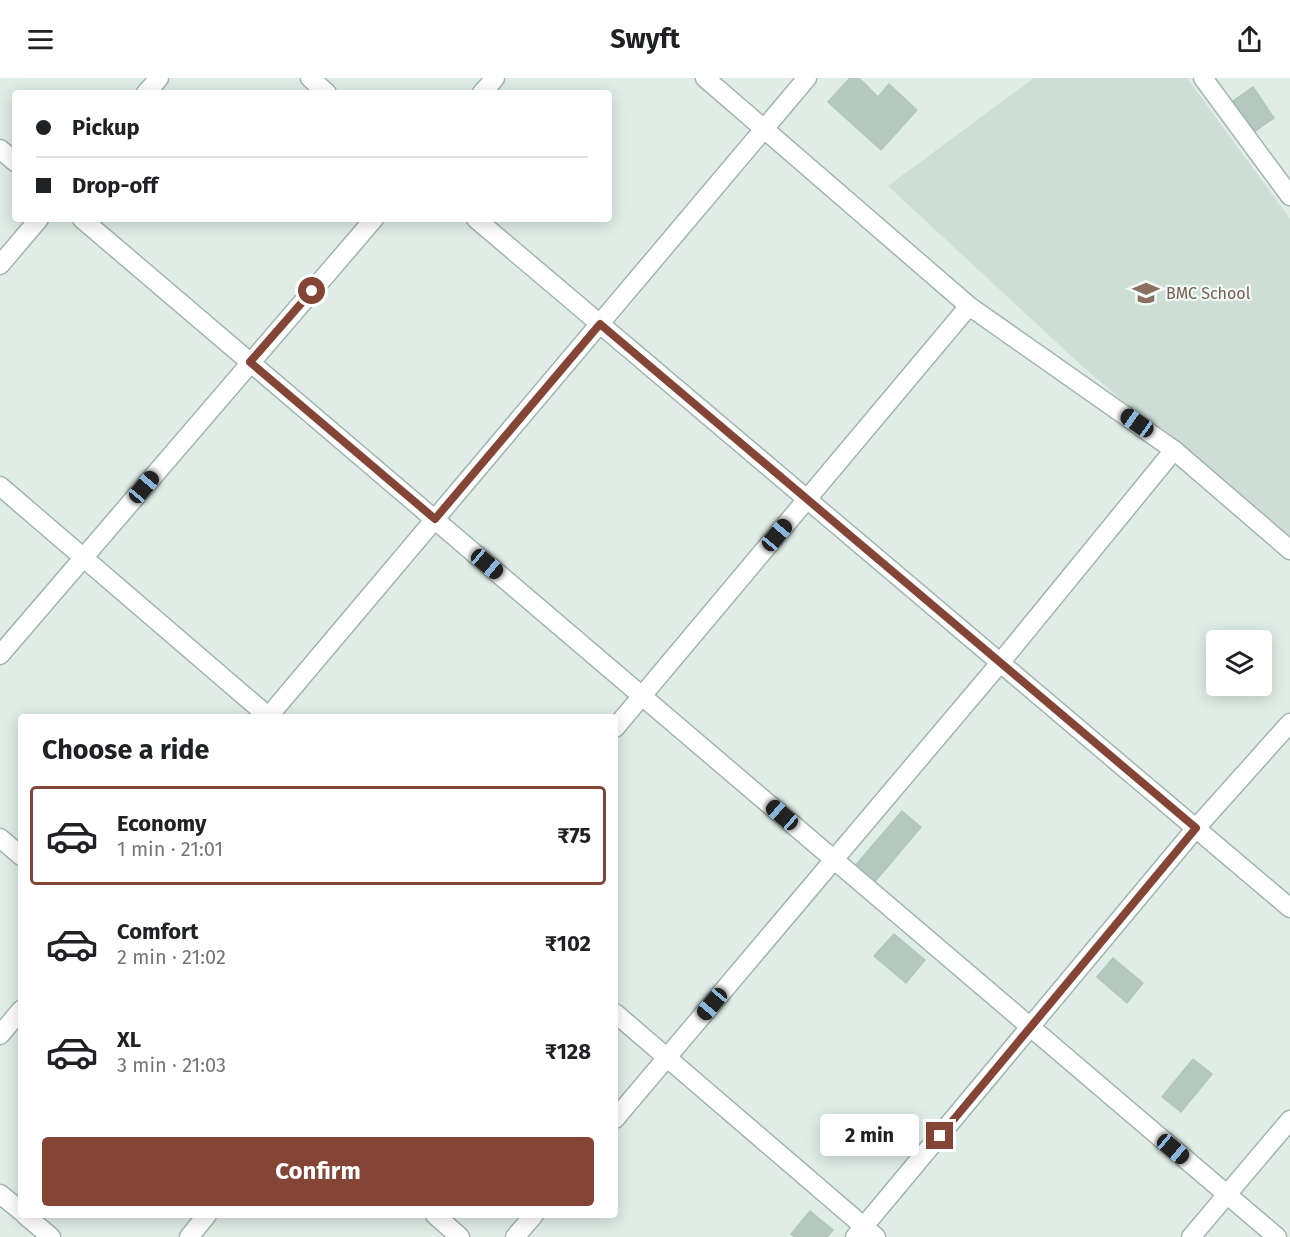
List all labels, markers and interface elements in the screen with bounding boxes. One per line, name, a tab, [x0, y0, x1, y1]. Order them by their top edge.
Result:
icon: menu	[24, 23, 57, 56]
text: Swyft	[610, 23, 680, 55]
icon: share	[1233, 23, 1266, 56]
text: Pickup	[72, 114, 140, 141]
text: Drop-off	[72, 172, 158, 199]
route start	[298, 277, 325, 304]
school or university icon: BMC School	[1131, 278, 1161, 308]
place label: BMC School	[1166, 284, 1251, 303]
car	[1117, 405, 1157, 441]
car	[126, 467, 162, 507]
car	[759, 515, 795, 555]
car	[467, 546, 507, 582]
map controls	[1206, 630, 1272, 696]
button: layers	[1206, 630, 1272, 696]
text: Choose a ride	[42, 734, 209, 766]
car	[763, 796, 801, 834]
icon: car	[45, 809, 99, 863]
text: Economy	[117, 810, 206, 837]
text: ₹75	[557, 822, 591, 849]
text: 1 min · 21:01	[117, 837, 223, 861]
icon: car	[45, 917, 99, 971]
text: Comfort	[117, 918, 198, 945]
text: ₹102	[545, 930, 591, 957]
text: 2 min · 21:02	[117, 945, 226, 969]
car	[694, 984, 730, 1024]
icon: car	[45, 1025, 99, 1079]
text: XL	[117, 1026, 141, 1053]
text: ₹128	[545, 1038, 591, 1065]
text: 3 min · 21:03	[117, 1053, 226, 1077]
callout: 2 min	[820, 1115, 919, 1157]
route end	[926, 1122, 953, 1149]
text: 2 min	[845, 1123, 894, 1147]
car	[1153, 1131, 1193, 1167]
button: Confirm	[42, 1137, 594, 1206]

